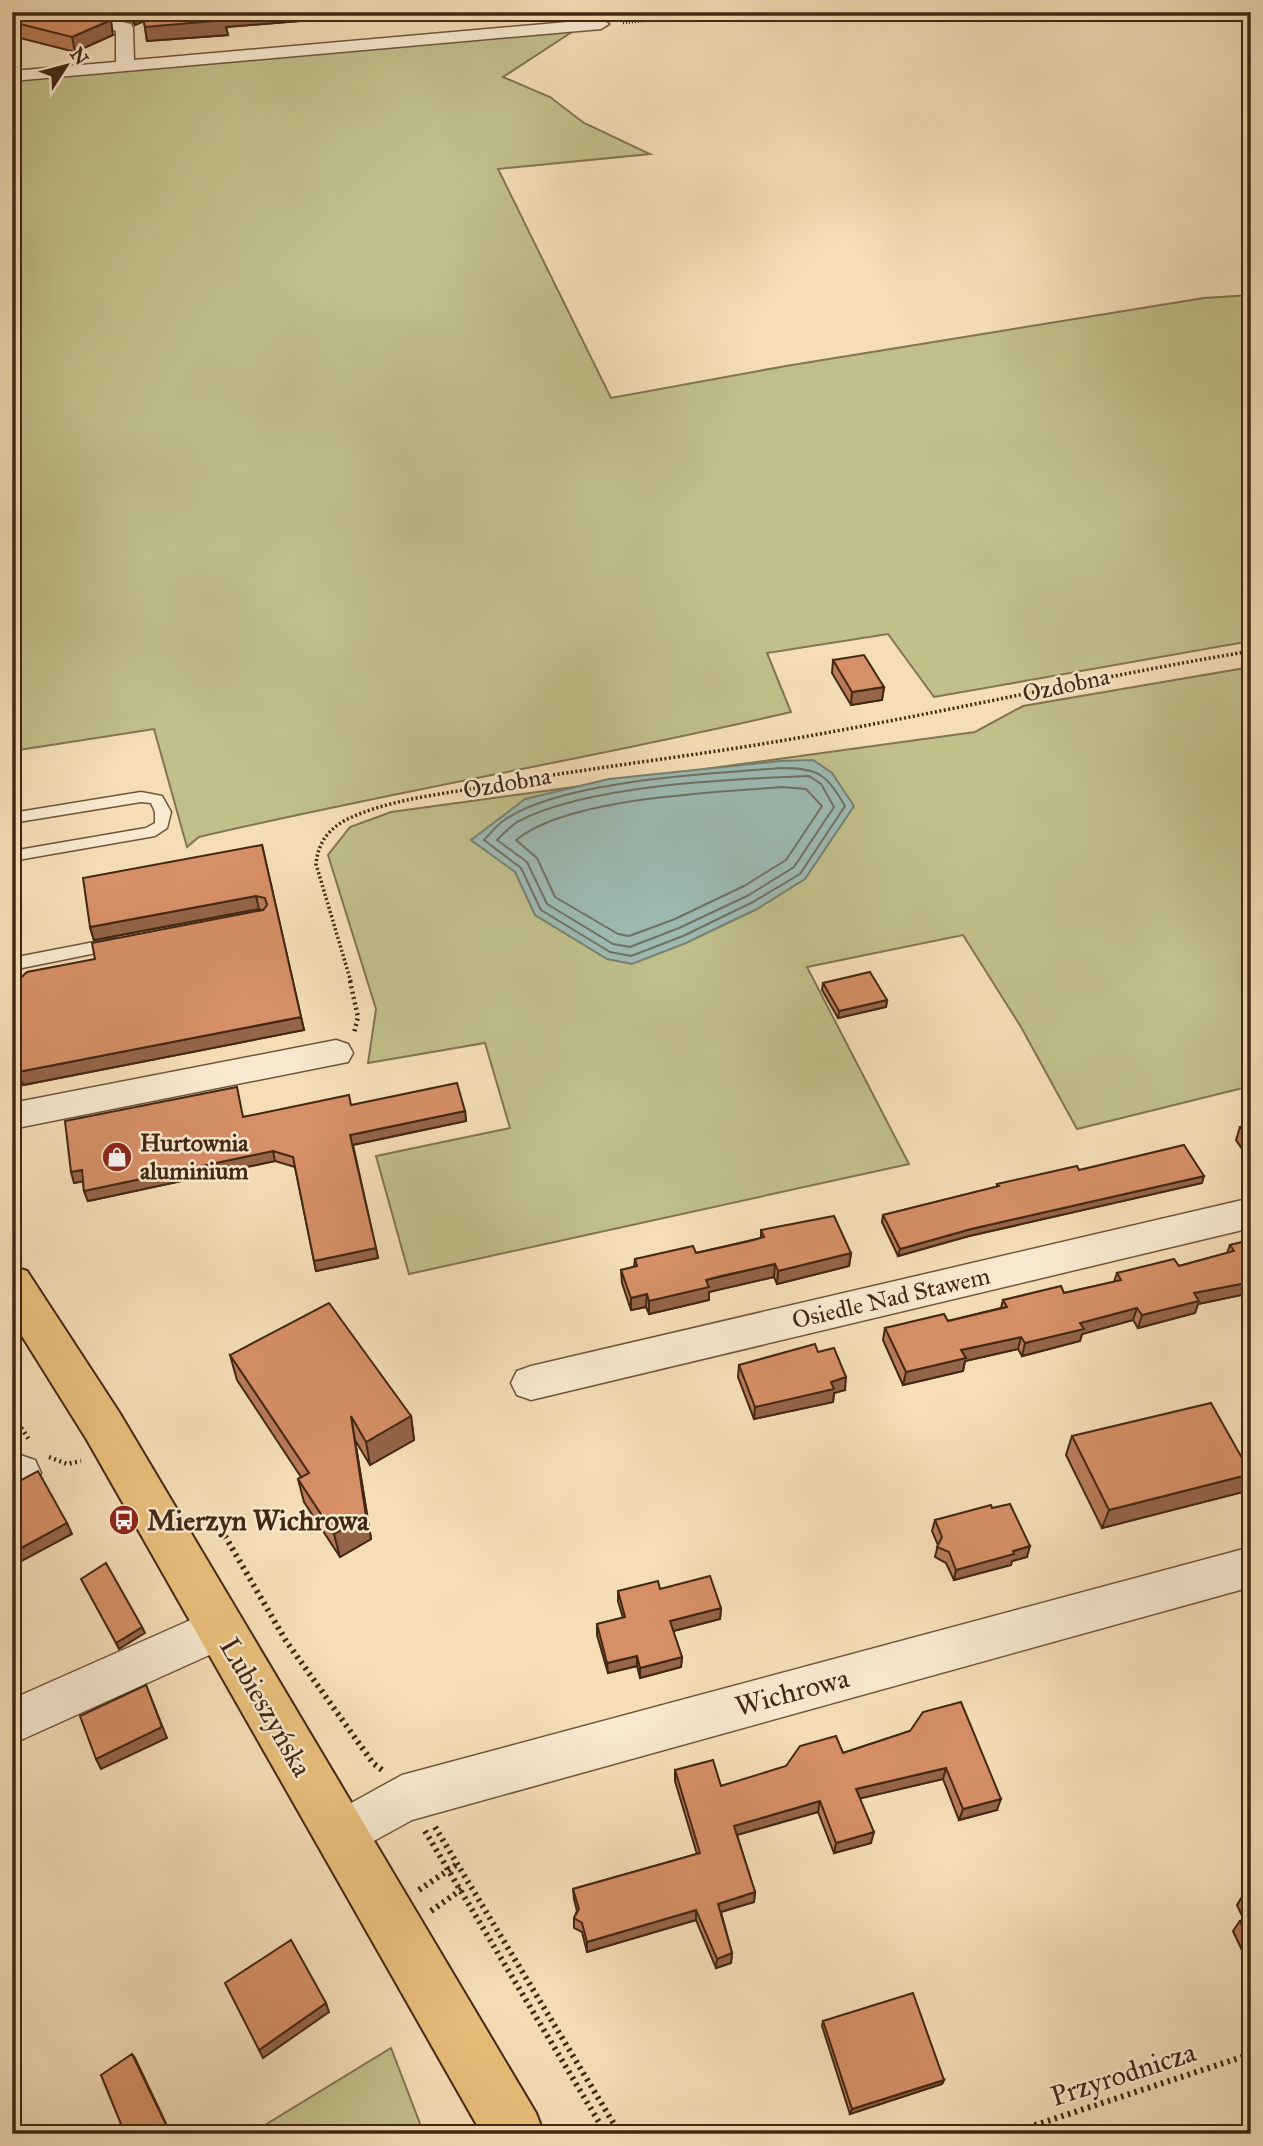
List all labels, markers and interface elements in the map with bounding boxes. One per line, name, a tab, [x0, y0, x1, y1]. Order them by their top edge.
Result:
north arrow	[32, 32, 102, 102]
text: N	[65, 43, 93, 70]
street label: Ozdobna	[1020, 661, 1113, 709]
street label: Ozdobna	[461, 760, 554, 805]
place label: Hurtownia aluminium	[140, 1128, 249, 1186]
shop icon: Hurtownia aluminium	[100, 1140, 134, 1174]
street label: Osiedle Nad Stawem	[789, 1261, 993, 1335]
bus stop icon: Mierzyn Wichrowa	[107, 1503, 141, 1537]
place label: Mierzyn Wichrowa	[147, 1503, 370, 1538]
street label: Lubieszyńska	[212, 1631, 320, 1783]
street label: Wichrowa	[731, 1660, 853, 1724]
street label: Przyrodnicza	[1046, 2034, 1200, 2114]

